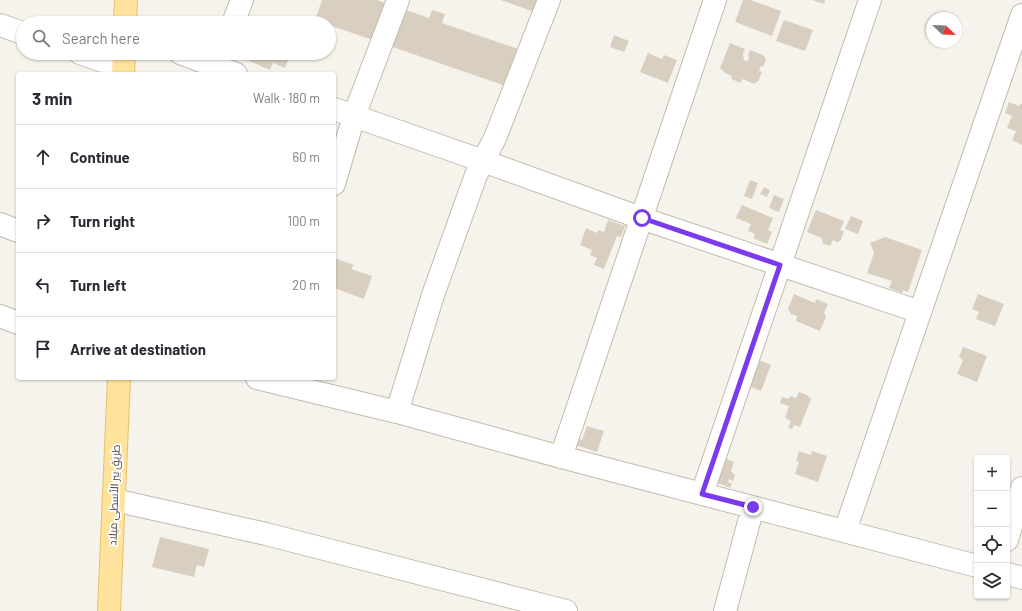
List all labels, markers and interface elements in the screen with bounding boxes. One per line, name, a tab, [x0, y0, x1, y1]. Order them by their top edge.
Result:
north arrow	[926, 12, 962, 48]
search box	[16, 16, 336, 60]
icon: search	[30, 27, 52, 49]
text: Search here	[62, 29, 140, 47]
text: 3 min	[32, 88, 72, 108]
text: Walk · 180 m	[253, 90, 320, 106]
icon: ahead	[32, 146, 54, 168]
text: Continue	[70, 148, 130, 166]
text: 60 m	[293, 149, 320, 165]
route start	[633, 209, 651, 227]
icon: right	[32, 210, 54, 232]
text: Turn right	[70, 212, 135, 230]
text: 100 m	[287, 213, 320, 229]
icon: left	[32, 274, 54, 296]
text: Turn left	[70, 276, 126, 294]
text: 20 m	[292, 277, 320, 293]
icon: arrive	[32, 338, 54, 360]
text: Arrive at destination	[70, 340, 206, 358]
street label: طريق بير الأسطى ميلاد	[105, 444, 123, 546]
map controls	[974, 455, 1010, 599]
button: +	[974, 455, 1010, 491]
button: −	[974, 491, 1010, 527]
route end	[744, 498, 762, 516]
button: locate	[974, 527, 1010, 563]
button: layers	[974, 563, 1010, 599]

